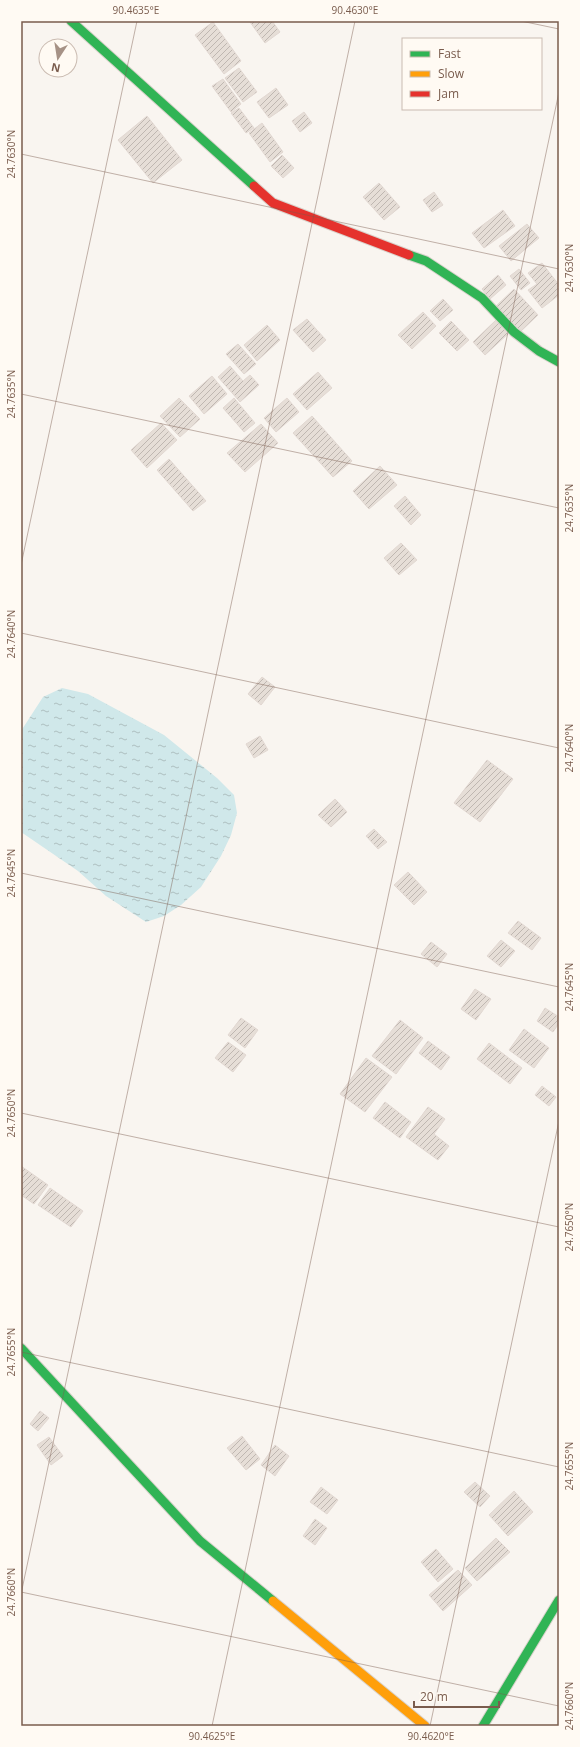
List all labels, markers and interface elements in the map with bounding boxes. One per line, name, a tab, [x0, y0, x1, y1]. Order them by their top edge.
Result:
text: 90.4635°E	[113, 3, 159, 17]
text: 90.4630°E	[332, 3, 378, 17]
north arrow	[38, 38, 78, 78]
legend	[402, 38, 542, 110]
text: Fast	[438, 45, 461, 62]
text: N	[50, 60, 62, 77]
text: Slow	[438, 65, 465, 82]
text: Jam	[437, 85, 459, 102]
text: 24.7630°N	[4, 130, 18, 178]
text: 24.7630°N	[562, 244, 576, 292]
text: 24.7635°N	[4, 370, 18, 418]
text: 24.7635°N	[562, 484, 576, 532]
text: 24.7640°N	[4, 610, 18, 658]
text: 24.7640°N	[562, 724, 576, 772]
text: 24.7645°N	[4, 849, 18, 897]
text: 24.7645°N	[562, 963, 576, 1011]
text: 24.7650°N	[4, 1089, 18, 1137]
text: 24.7650°N	[562, 1203, 576, 1251]
text: 24.7655°N	[4, 1328, 18, 1376]
text: 24.7655°N	[562, 1442, 576, 1490]
text: 24.7660°N	[4, 1568, 18, 1616]
text: 24.7660°N	[562, 1682, 576, 1730]
scale bar	[414, 1683, 499, 1709]
text: 20 m	[420, 1688, 448, 1705]
text: 90.4625°E	[189, 1729, 235, 1743]
text: 90.4620°E	[408, 1729, 454, 1743]

